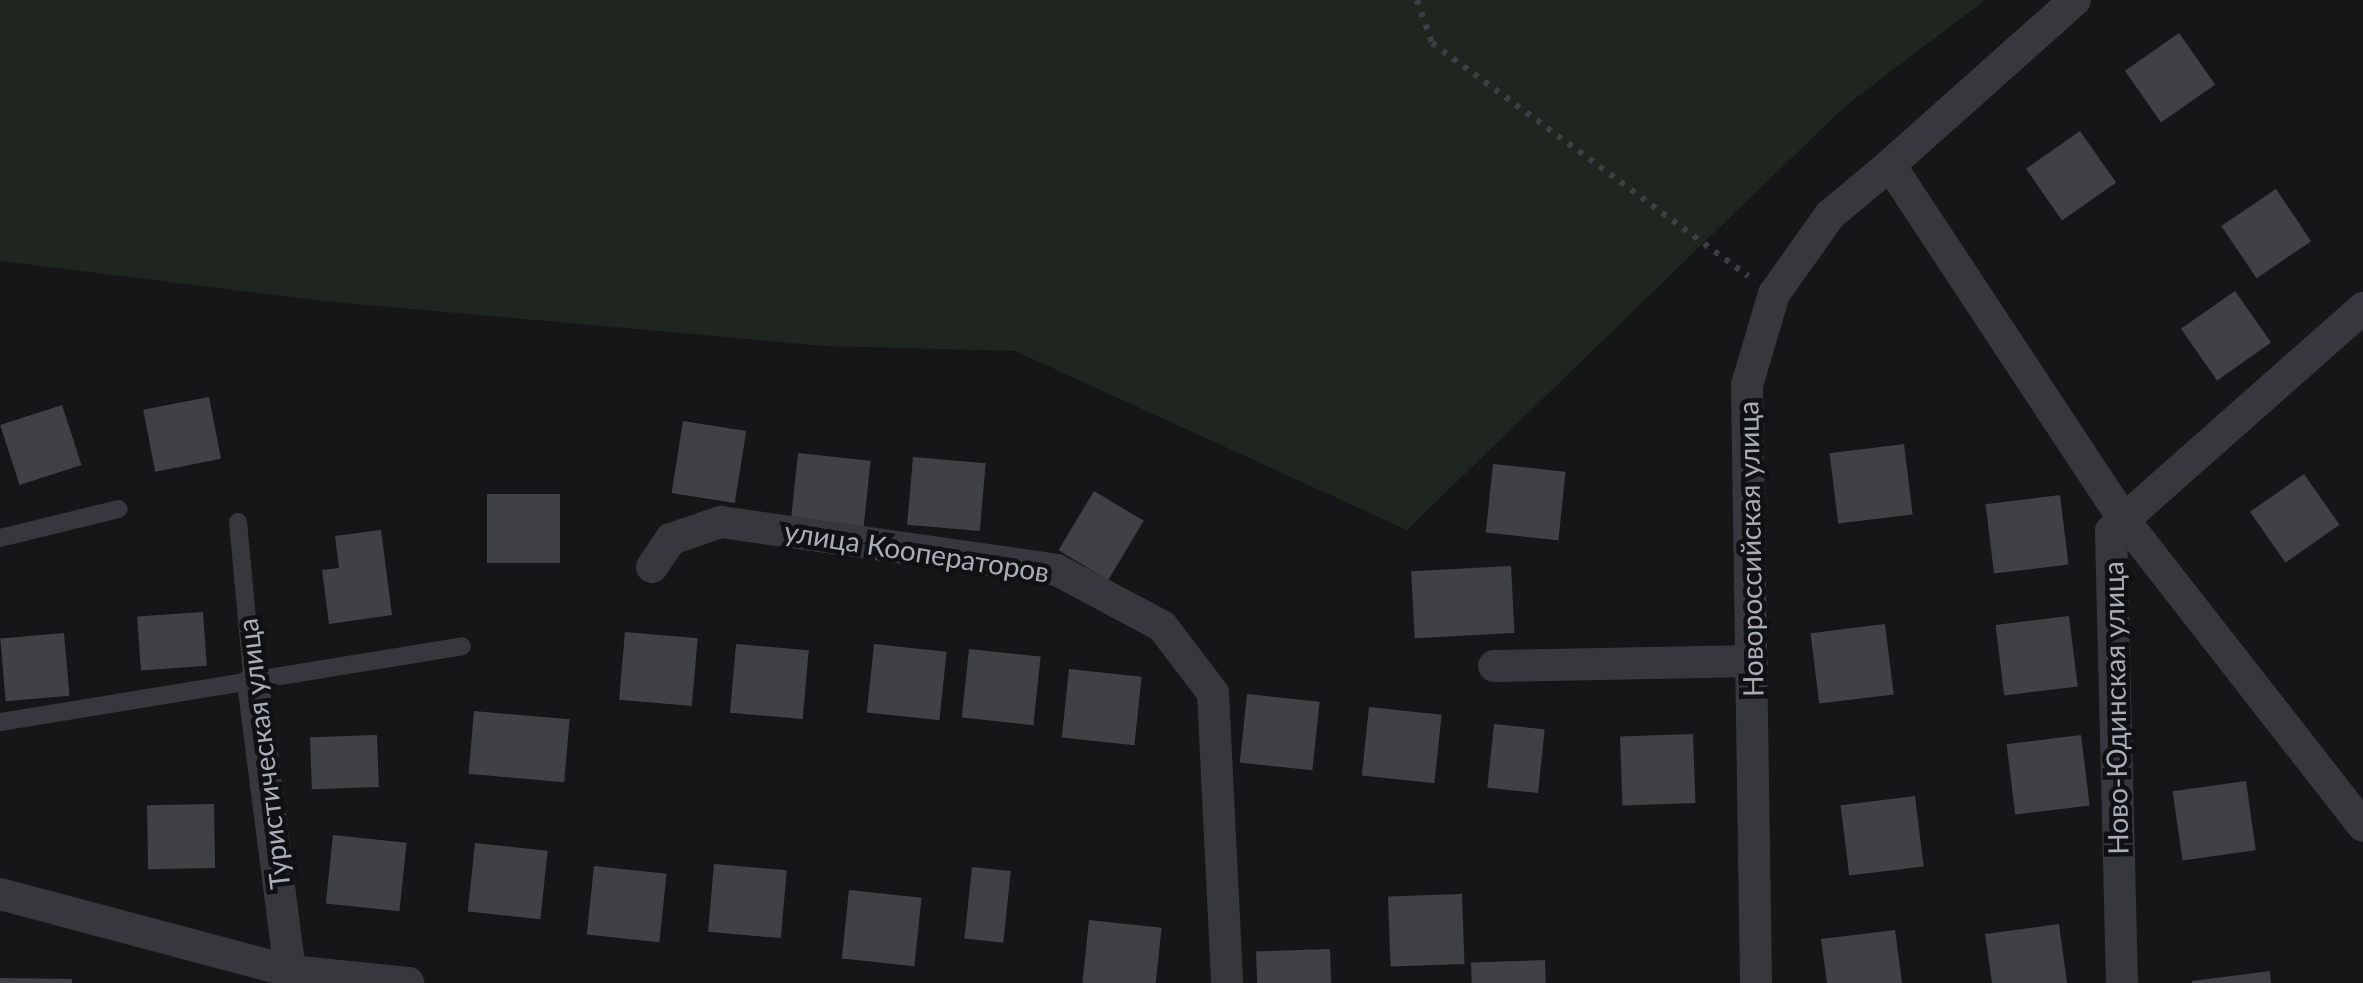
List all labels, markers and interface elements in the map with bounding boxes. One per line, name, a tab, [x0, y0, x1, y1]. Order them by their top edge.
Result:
street label: Новороссийская улица	[1731, 401, 1769, 697]
street label: улица Кооператоров	[782, 513, 1052, 589]
street label: Ново-Юдинская улица	[2096, 561, 2134, 855]
street label: Туристическая улица	[230, 617, 296, 891]

